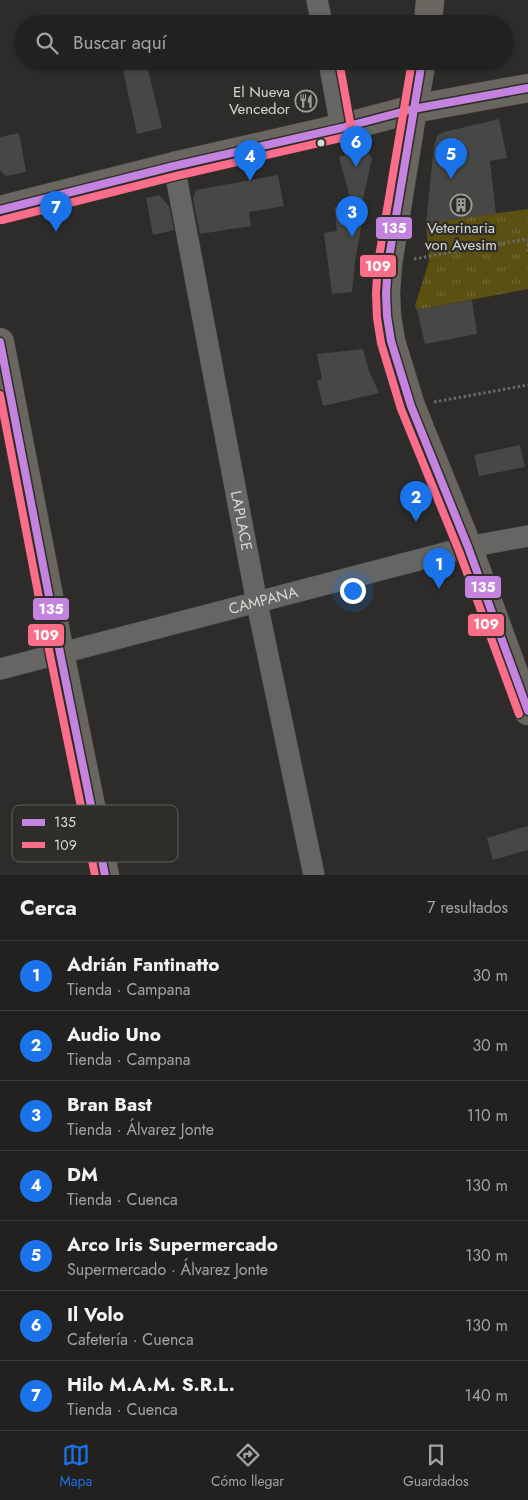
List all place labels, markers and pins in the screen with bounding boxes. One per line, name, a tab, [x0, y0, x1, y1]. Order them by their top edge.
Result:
place label: El Nueva Vencedor	[229, 81, 291, 120]
restaurant icon: El Nueva Vencedor	[294, 89, 318, 113]
pin: 6	[340, 126, 372, 167]
unlabelled marker	[316, 138, 326, 148]
pin: 5	[435, 138, 467, 179]
pin: 4	[234, 140, 266, 181]
pin: 7	[40, 191, 72, 232]
building icon: Veterinaria von Avesim	[449, 193, 473, 217]
pin: 3	[336, 196, 368, 237]
place label: Veterinaria von Avesim	[425, 217, 497, 256]
pin: 2	[400, 481, 432, 522]
pin: 1	[423, 548, 455, 589]

